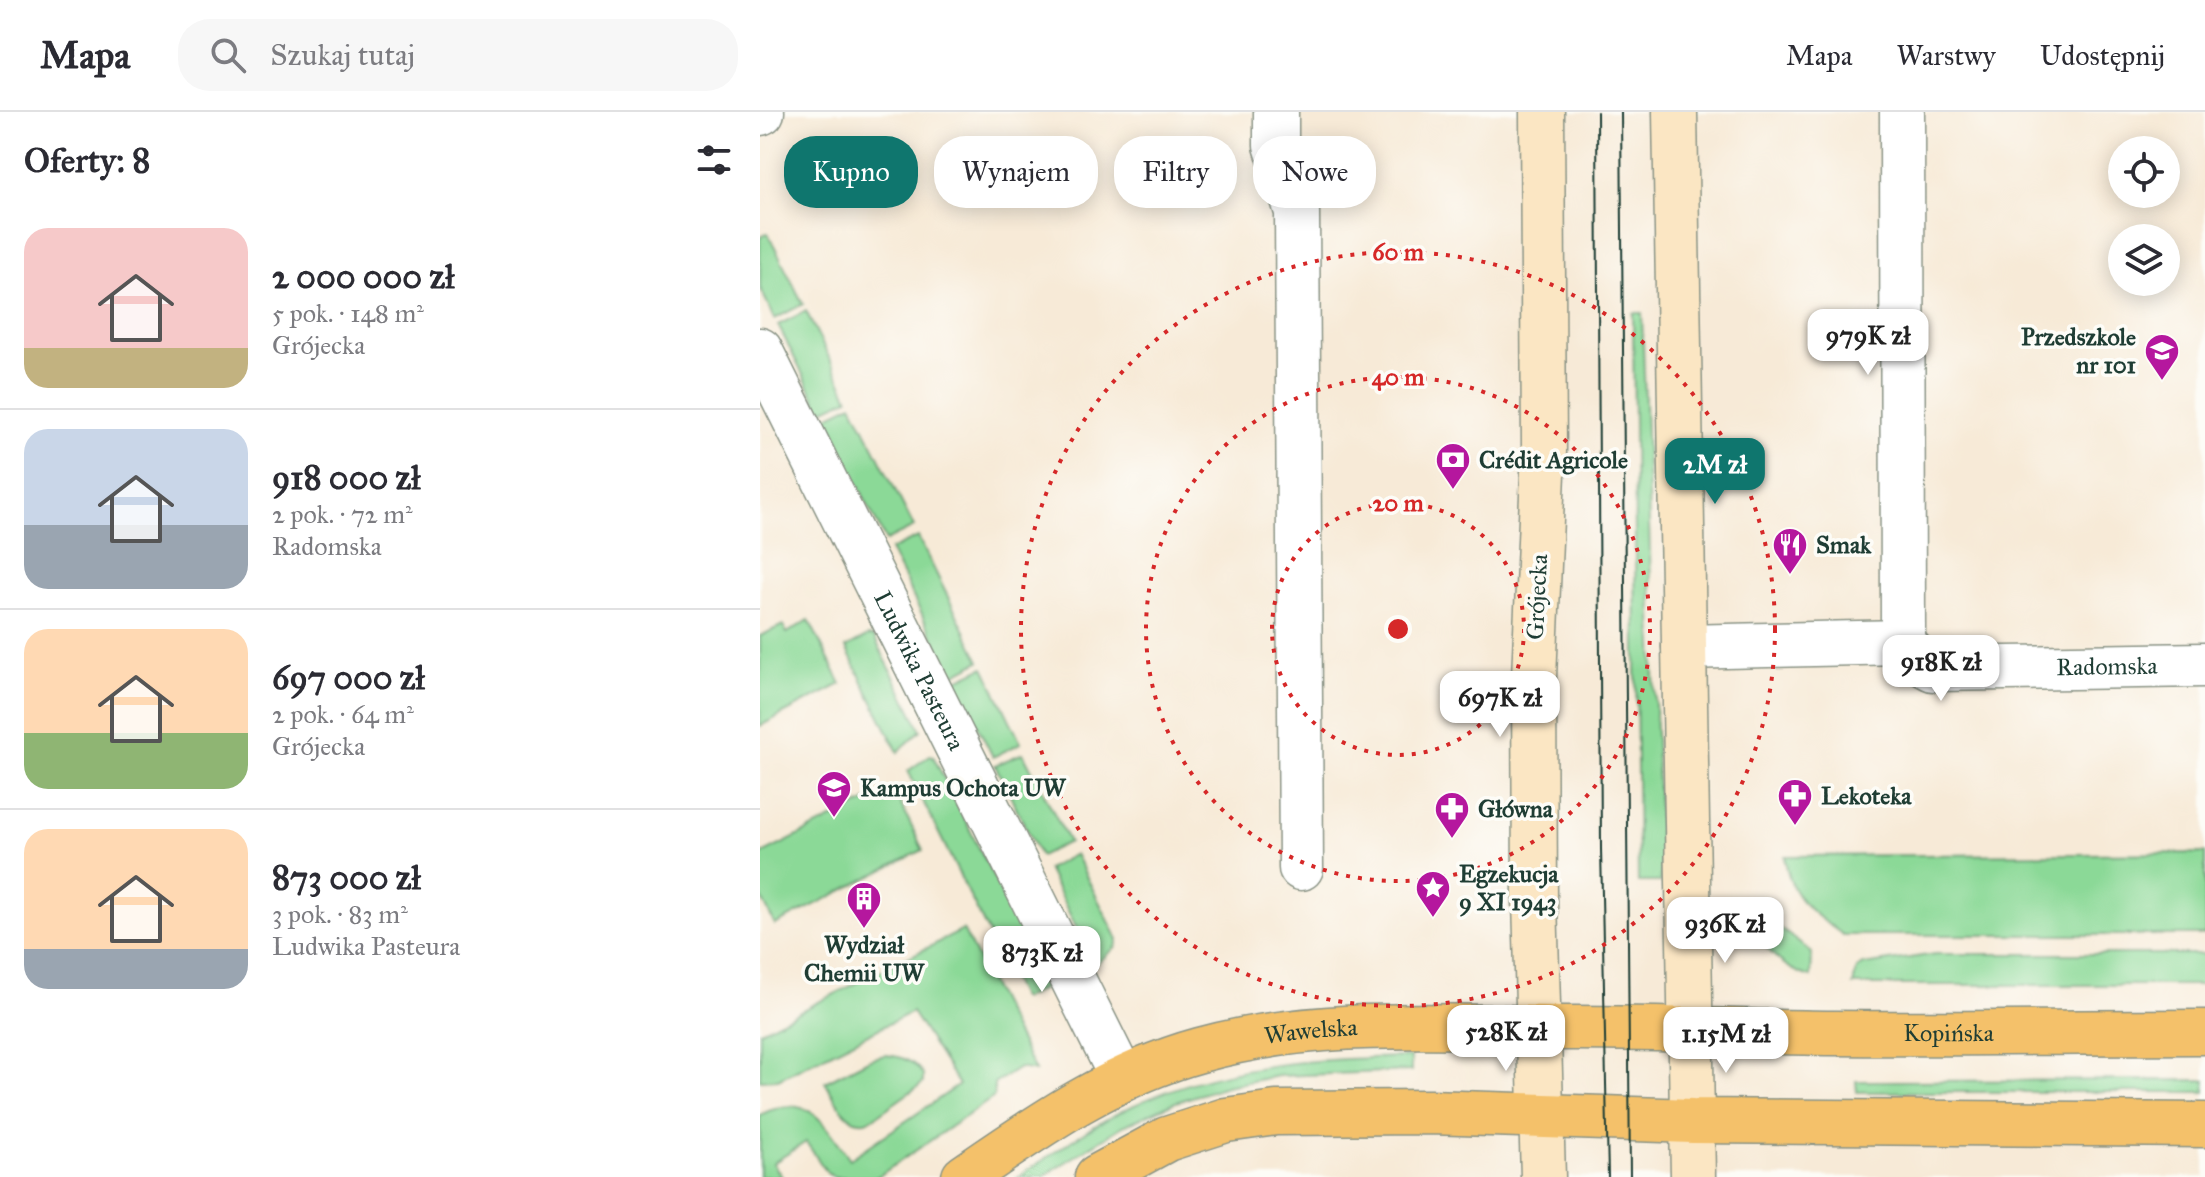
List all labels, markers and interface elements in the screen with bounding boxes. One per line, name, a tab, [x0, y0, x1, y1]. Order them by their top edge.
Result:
search box	[178, 19, 738, 91]
text: Mapa	[40, 32, 130, 78]
icon: search	[206, 33, 250, 77]
text: Szukaj tutaj	[270, 37, 415, 73]
text: Mapa	[1786, 38, 1853, 73]
text: Warstwy	[1897, 38, 1996, 73]
text: Udostępnij	[2040, 38, 2165, 73]
chip: Kupno	[784, 136, 918, 208]
chip: Wynajem	[934, 136, 1098, 208]
chip: Filtry	[1114, 136, 1237, 208]
chip: Nowe	[1253, 136, 1376, 208]
map controls	[2108, 136, 2180, 296]
button: locate	[2108, 136, 2180, 208]
icon: filters	[692, 138, 736, 182]
text: Oferty: 8	[24, 140, 150, 181]
button: layers	[2108, 224, 2180, 296]
text: 60 m	[1372, 237, 1425, 267]
text: 2 000 000 zł	[272, 256, 454, 297]
icon: home	[88, 260, 184, 356]
text: 5 pok. · 148 m²	[272, 297, 424, 329]
pin: 979K zł	[1794, 309, 1942, 377]
text: 979K zł	[1826, 319, 1910, 351]
place label: Przedszkole nr 101	[2021, 322, 2137, 380]
text: Grójecka	[272, 329, 365, 361]
school or university icon: Przedszkole nr 101	[2143, 332, 2181, 382]
text: 40 m	[1372, 362, 1425, 392]
pin: 2M zł	[1659, 438, 1771, 506]
bank icon: Crédit Agricole	[1434, 441, 1472, 491]
place label: Crédit Agricole	[1479, 445, 1628, 475]
text: 2M zł	[1683, 448, 1747, 480]
text: 918 000 zł	[272, 457, 420, 498]
icon: home	[88, 461, 184, 557]
text: 20 m	[1372, 488, 1424, 518]
text: 2 pok. · 72 m²	[272, 498, 413, 530]
restaurant icon: Smak	[1771, 526, 1809, 576]
text: Radomska	[272, 530, 382, 562]
place label: Smak	[1816, 530, 1872, 560]
street label: Grójecka	[1520, 552, 1554, 641]
street label: Ludwika Pasteura	[867, 586, 972, 756]
centre of rings	[1384, 615, 1412, 643]
pin: 918K zł	[1867, 635, 2015, 703]
text: 918K zł	[1901, 645, 1981, 677]
street label: Radomska	[2056, 651, 2159, 682]
text: 697 000 zł	[272, 657, 425, 698]
icon: home	[88, 661, 184, 757]
pin: 697K zł	[1426, 671, 1574, 739]
text: 697K zł	[1458, 681, 1542, 713]
text: 2 pok. · 64 m²	[272, 698, 414, 730]
text: Grójecka	[272, 730, 365, 762]
school or university icon: Kampus Ochota UW	[815, 769, 853, 819]
place label: Kampus Ochota UW	[860, 773, 1067, 803]
pharmacy icon: Lekoteka	[1776, 777, 1814, 827]
place label: Lekoteka	[1821, 781, 1912, 811]
pharmacy icon: Główna	[1433, 790, 1471, 840]
place label: Główna	[1478, 794, 1554, 824]
text: 873 000 zł	[272, 857, 421, 898]
place label: Egzekucja 9 XI 1943	[1459, 859, 1559, 917]
icon: home	[88, 861, 184, 957]
place icon: Egzekucja 9 XI 1943	[1414, 869, 1452, 919]
building icon: Wydział Chemii UW	[845, 880, 883, 930]
pin: 936K zł	[1651, 897, 1799, 965]
text: 3 pok. · 83 m²	[272, 898, 408, 930]
text: 936K zł	[1685, 907, 1765, 939]
pin: 873K zł	[968, 926, 1116, 994]
text: Ludwika Pasteura	[272, 930, 460, 962]
place label: Wydział Chemii UW	[804, 930, 925, 988]
text: 873K zł	[1001, 936, 1083, 968]
pin: 528K zł	[1432, 1005, 1580, 1073]
pin: 1.15M zł	[1643, 1007, 1809, 1075]
street label: Wawelska	[1262, 1012, 1359, 1051]
text: 528K zł	[1465, 1015, 1547, 1047]
text: 1.15M zł	[1681, 1017, 1771, 1049]
street label: Kopińska	[1903, 1018, 1995, 1048]

